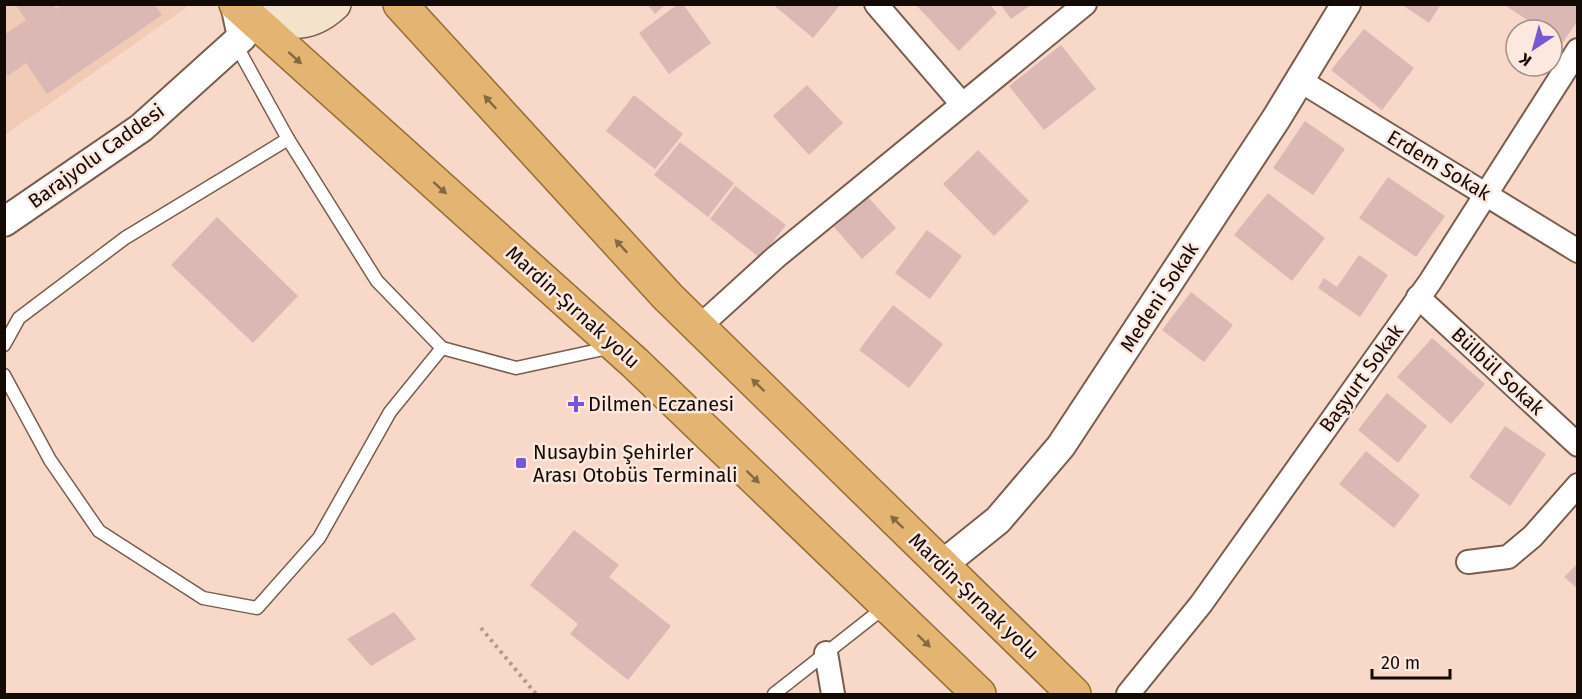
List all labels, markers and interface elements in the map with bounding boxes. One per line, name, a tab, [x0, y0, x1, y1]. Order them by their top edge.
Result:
north arrow	[1504, 18, 1564, 78]
text: K	[1515, 49, 1535, 70]
one-way arrow	[287, 51, 302, 64]
one-way arrow	[483, 96, 497, 110]
street label: Barajyolu Caddesi	[23, 99, 169, 213]
street label: Erdem Sokak	[1383, 125, 1496, 206]
one-way arrow	[432, 181, 447, 194]
street label: Medeni Sokak	[1115, 237, 1204, 356]
one-way arrow	[615, 239, 628, 254]
street label: Mardin-Şırnak yolu	[501, 241, 645, 374]
street label: Başyurt Sokak	[1314, 319, 1409, 437]
street label: Bülbül Sokak	[1447, 322, 1550, 421]
one-way arrow	[751, 379, 765, 393]
place label: Dilmen Eczanesi	[588, 392, 734, 416]
marker: Dilmen Eczanesi	[569, 397, 583, 411]
place label: Nusaybin Şehirler Arası Otobüs Terminali	[533, 440, 738, 487]
marker: Nusaybin Şehirler Arası Otobüs Terminali	[514, 456, 528, 470]
one-way arrow	[746, 469, 760, 483]
one-way arrow	[891, 515, 905, 529]
street label: Mardin-Şırnak yolu	[903, 528, 1044, 665]
one-way arrow	[916, 634, 931, 648]
scale bar	[1372, 642, 1450, 680]
text: 20 m	[1381, 652, 1420, 674]

